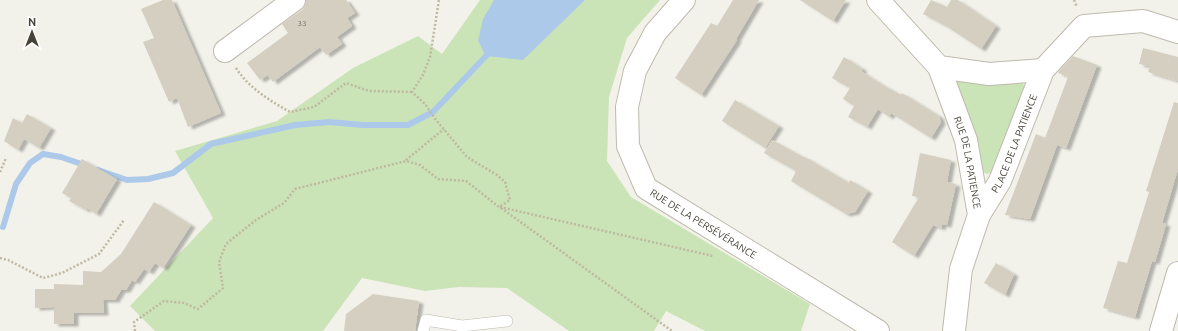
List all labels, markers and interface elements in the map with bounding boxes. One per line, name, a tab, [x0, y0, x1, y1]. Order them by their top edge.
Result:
north arrow	[12, 12, 52, 52]
text: N	[28, 16, 36, 28]
house number: 33	[297, 19, 307, 28]
street label: PLACE DE LA PATIENCE	[989, 92, 1039, 195]
street label: RUE DE LA PATIENCE	[952, 115, 983, 210]
street label: RUE DE LA PERSÉVÉRANCE	[648, 187, 759, 261]

